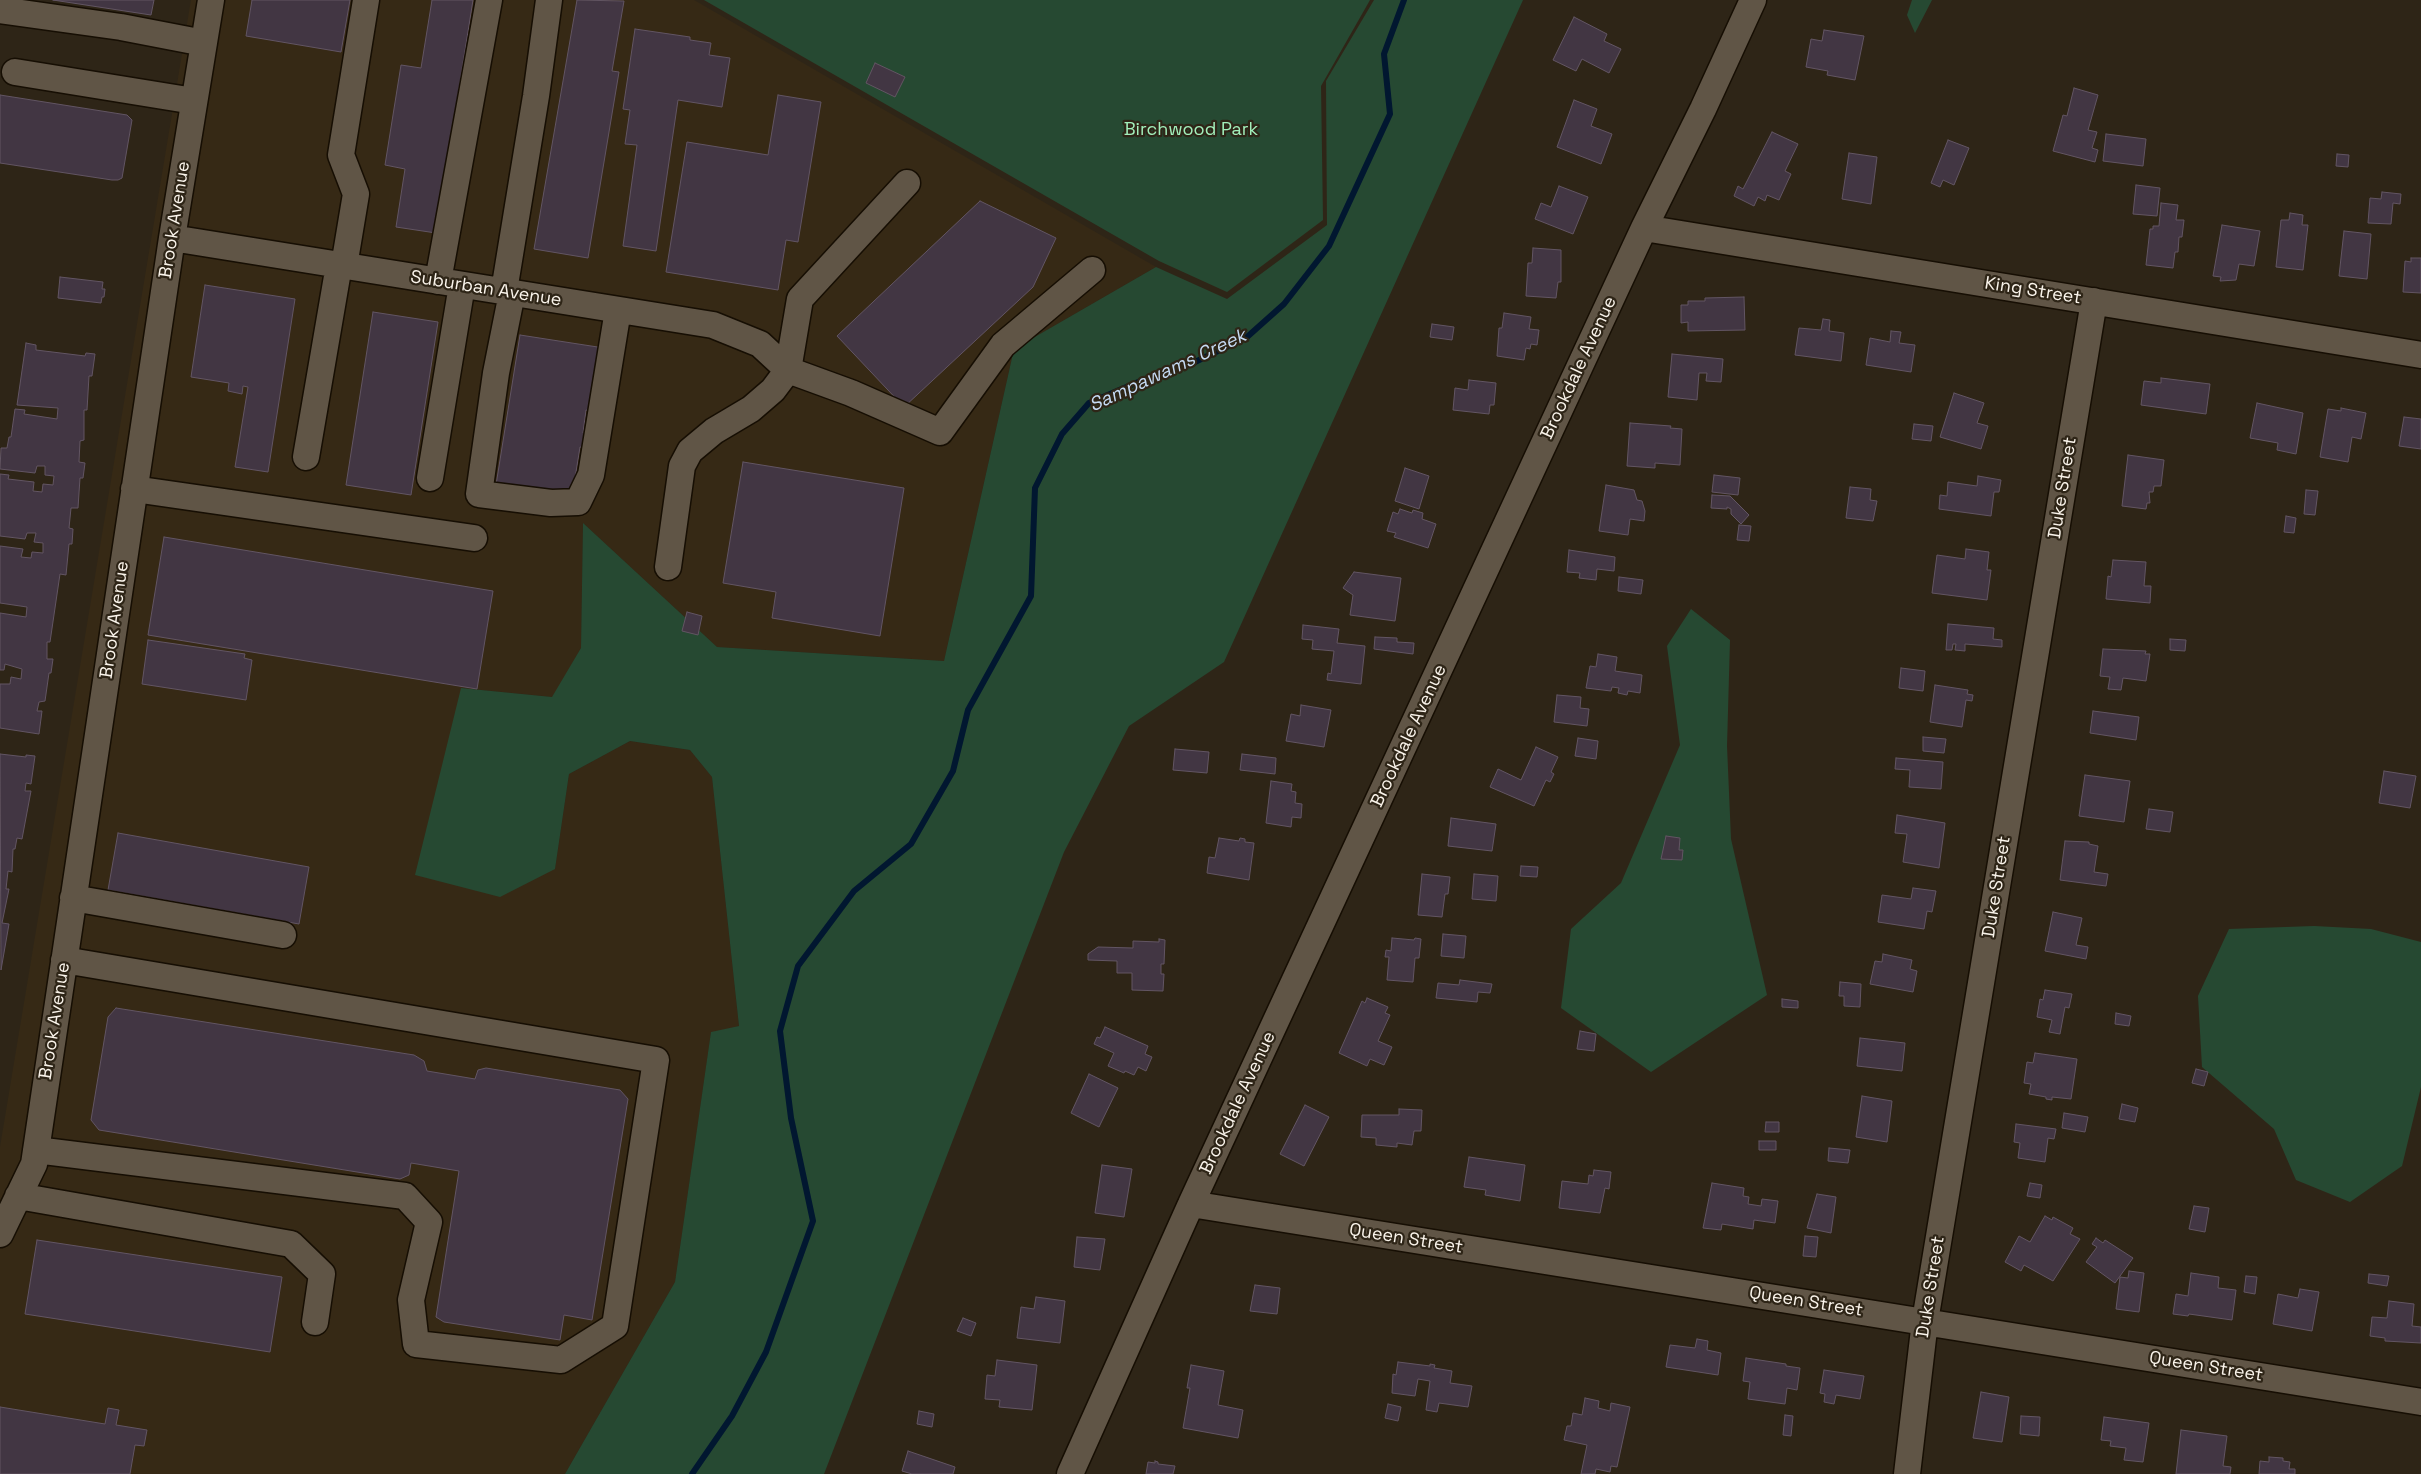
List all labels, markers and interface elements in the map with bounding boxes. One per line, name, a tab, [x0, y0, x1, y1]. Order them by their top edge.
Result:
park label: Birchwood Park	[1124, 119, 1258, 141]
street label: Brook Avenue	[155, 160, 195, 280]
street label: Suburban Avenue	[409, 266, 563, 312]
street label: King Street	[1983, 273, 2083, 309]
street label: Brookdale Avenue	[1536, 293, 1622, 443]
water label: Sampawams Creek	[1086, 325, 1250, 417]
street label: Duke Street	[2044, 436, 2082, 540]
street label: Brook Avenue	[96, 560, 134, 680]
street label: Brookdale Avenue	[1366, 661, 1452, 811]
street label: Duke Street	[1978, 835, 2016, 939]
street label: Brook Avenue	[35, 961, 75, 1081]
street label: Brookdale Avenue	[1195, 1028, 1281, 1178]
street label: Queen Street	[1347, 1219, 1465, 1259]
street label: Duke Street	[1912, 1235, 1950, 1339]
street label: Queen Street	[1747, 1282, 1865, 1322]
street label: Queen Street	[2147, 1347, 2265, 1387]

